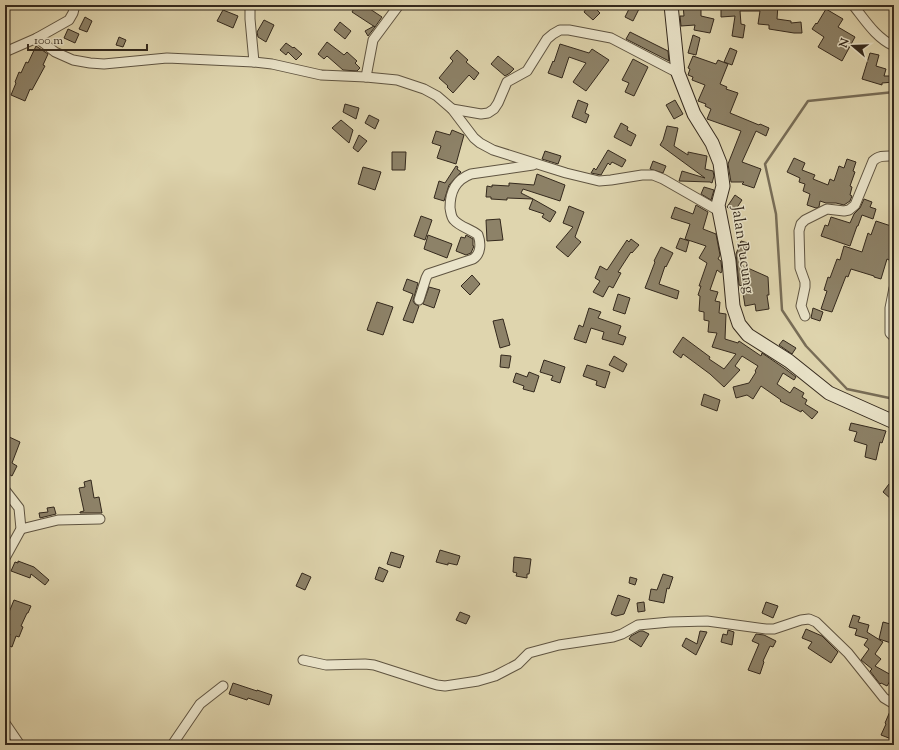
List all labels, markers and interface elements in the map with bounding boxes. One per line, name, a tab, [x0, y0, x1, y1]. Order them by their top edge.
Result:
scale bar	[28, 26, 147, 52]
north arrow	[833, 26, 873, 66]
text: 100 m	[34, 32, 63, 50]
text: N	[835, 36, 854, 51]
street label: Jalan Pucung	[724, 204, 760, 296]

